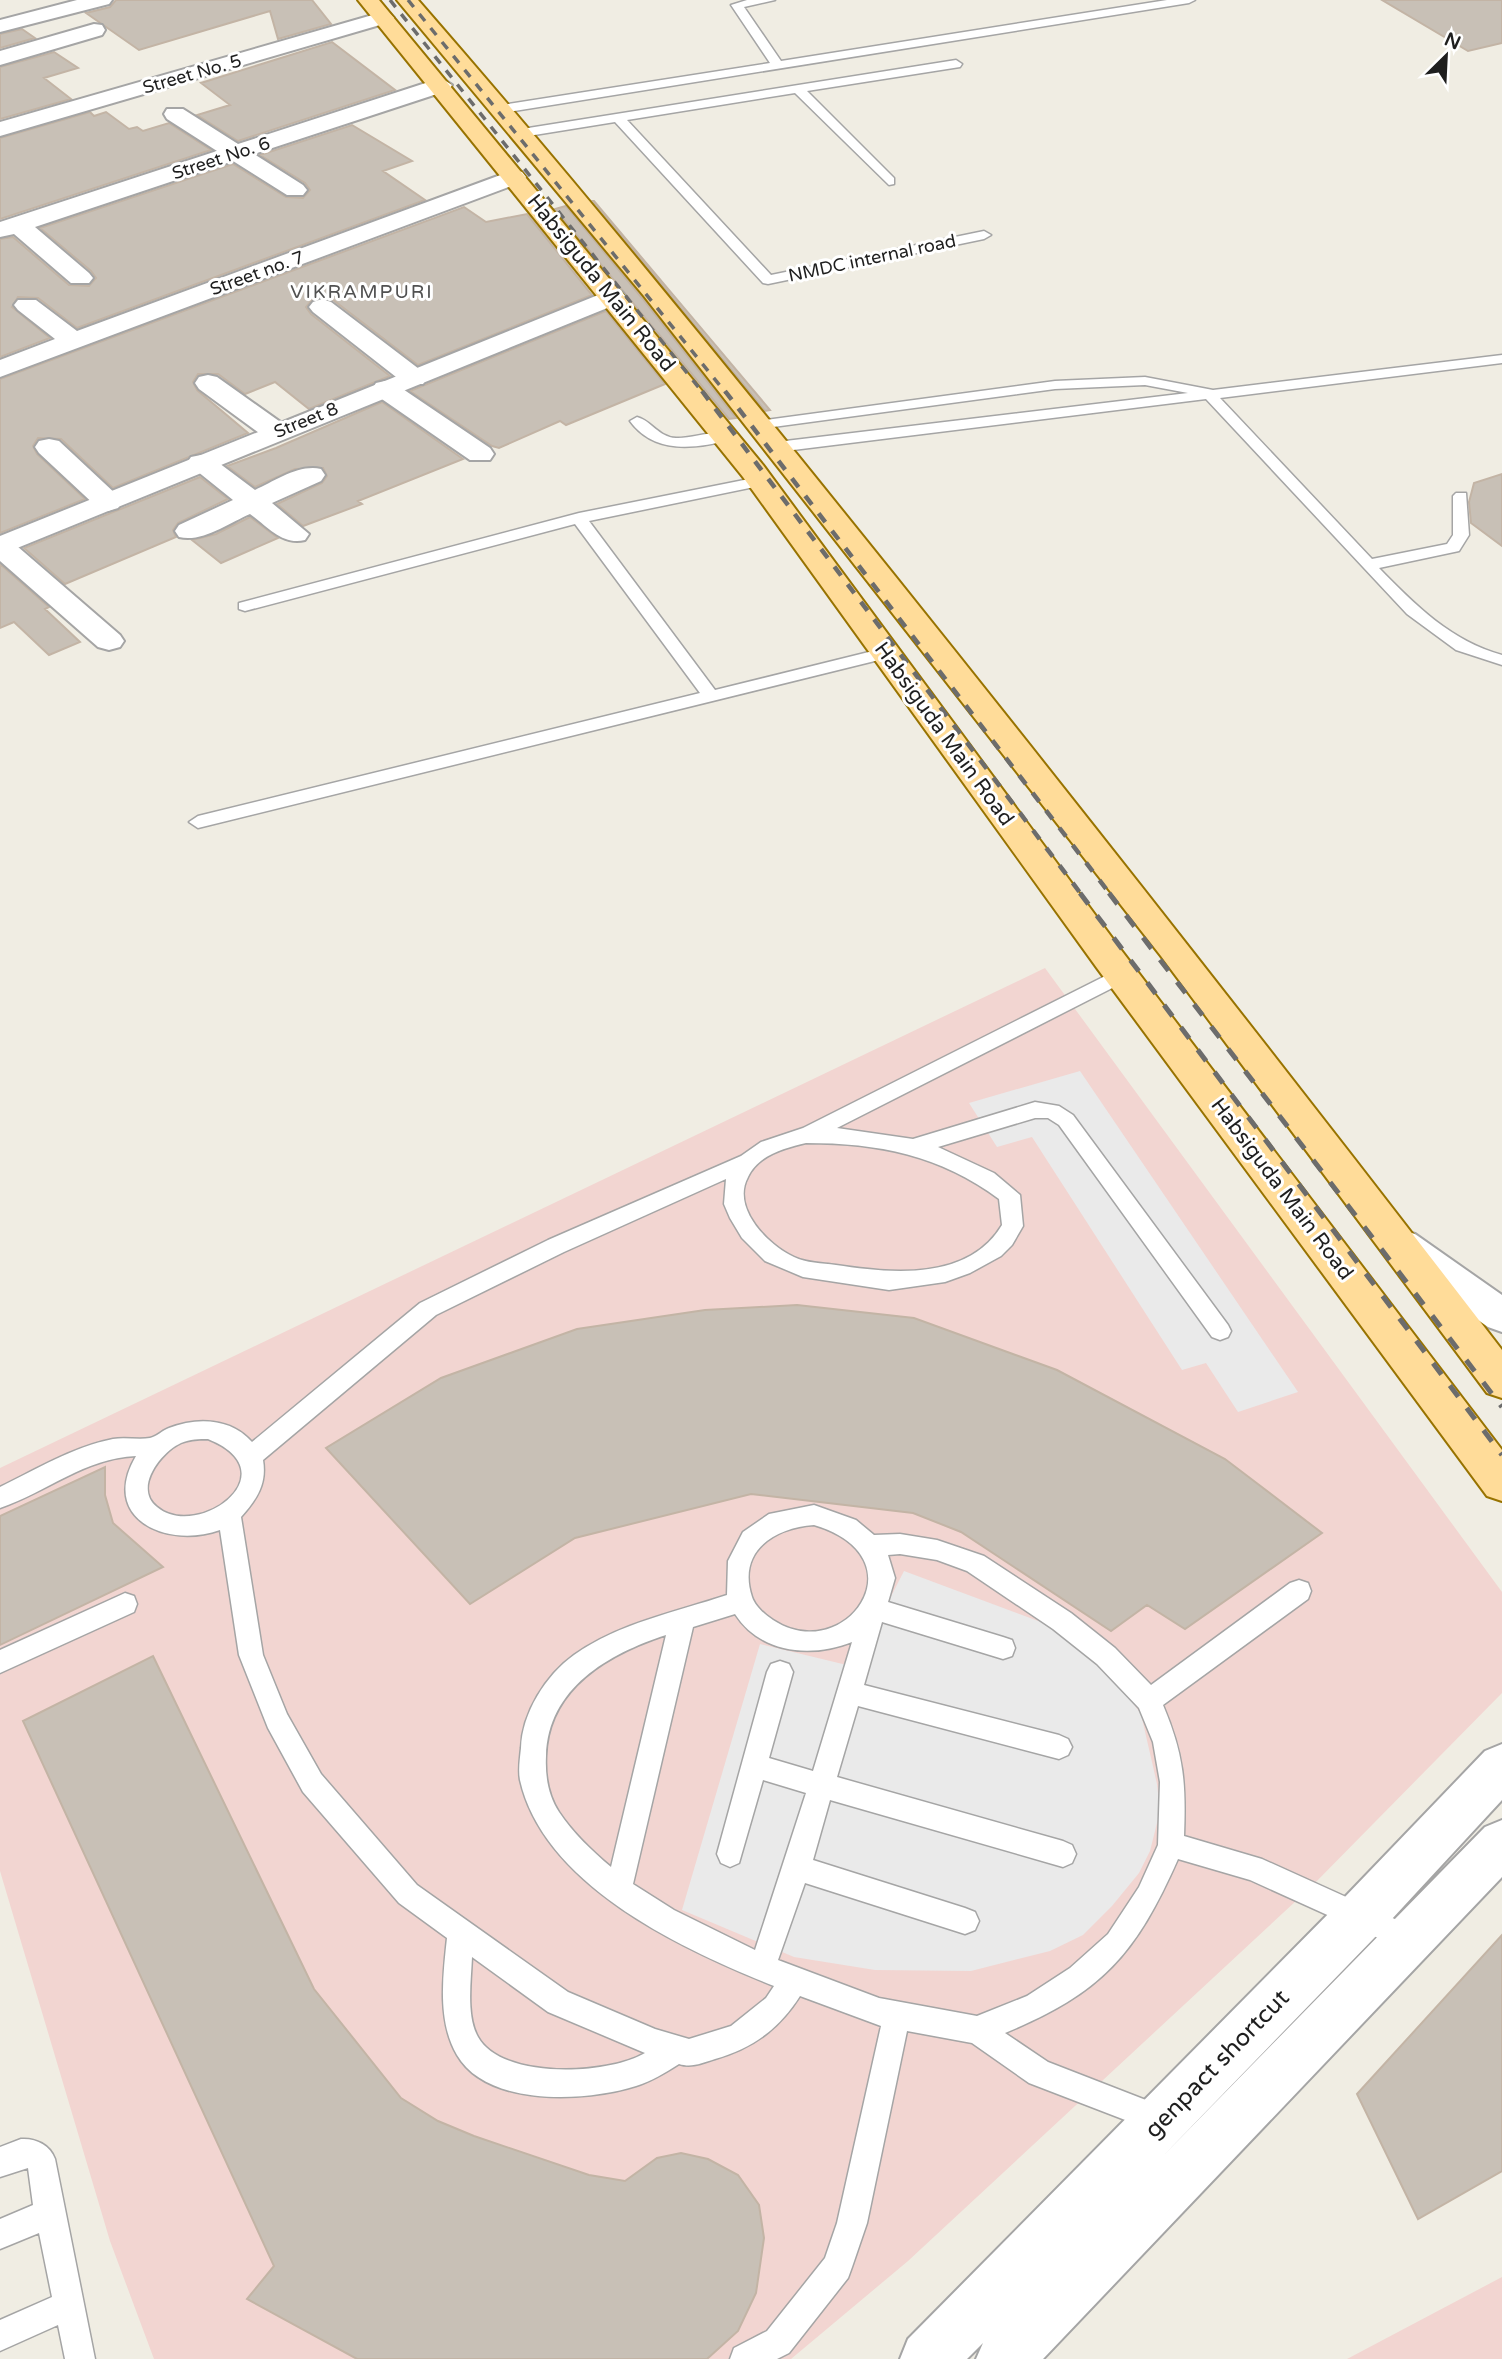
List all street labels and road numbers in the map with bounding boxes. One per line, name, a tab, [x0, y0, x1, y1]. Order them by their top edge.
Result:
street label: Street No. 5	[140, 49, 244, 99]
street label: Street No. 6	[169, 132, 273, 184]
street label: Habsiguda Main Road	[522, 189, 680, 377]
street label: NMDC internal road	[786, 229, 958, 287]
street label: Street no. 7	[207, 246, 307, 300]
street label: Street 8	[271, 397, 341, 443]
street label: Habsiguda Main Road	[869, 637, 1019, 831]
street label: Habsiguda Main Road	[1205, 1093, 1359, 1285]
street label: genpact shortcut	[1139, 1984, 1295, 2144]

